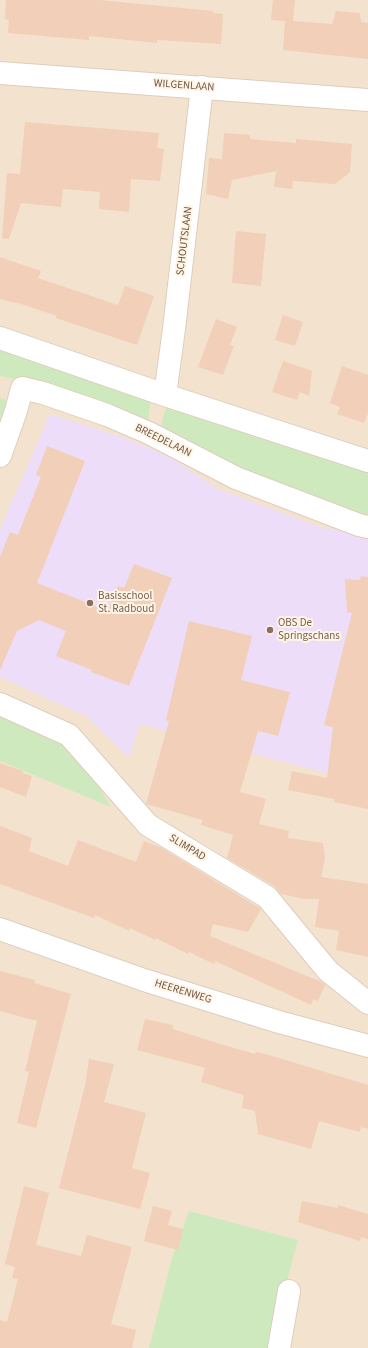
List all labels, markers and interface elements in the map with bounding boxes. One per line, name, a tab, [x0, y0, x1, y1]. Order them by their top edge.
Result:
street label: WILGENLAAN	[153, 77, 215, 95]
street label: SCHOUTSLAAN	[174, 206, 196, 276]
street label: BREEDELAAN	[133, 422, 193, 460]
place label: Basisschool St. Radboud	[98, 590, 154, 616]
marker: Basisschool St. Radboud	[85, 598, 95, 608]
place label: OBS De Springschans	[278, 617, 340, 643]
marker: OBS De Springschans	[265, 625, 275, 635]
street label: SLIMPAD	[166, 832, 208, 864]
street label: HEERENWEG	[153, 977, 213, 1007]

